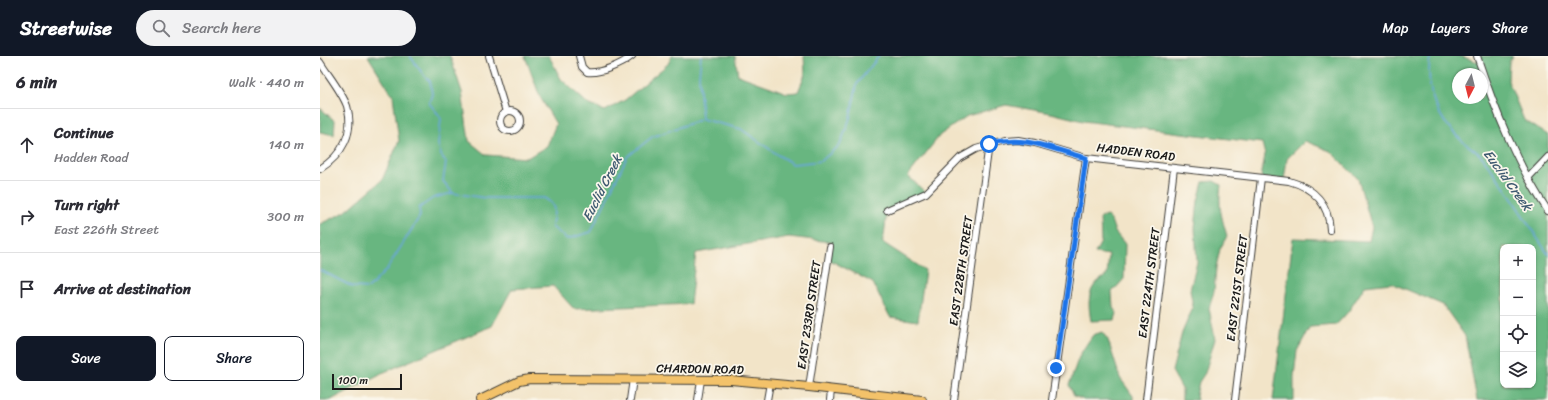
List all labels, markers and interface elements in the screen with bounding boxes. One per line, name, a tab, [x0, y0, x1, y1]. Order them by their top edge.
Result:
search box	[136, 10, 416, 46]
text: Streetwise	[20, 12, 112, 45]
text: Search here	[182, 15, 261, 41]
text: Map	[1383, 16, 1408, 41]
text: Layers	[1430, 16, 1470, 41]
text: Share	[1492, 16, 1528, 41]
icon: search	[150, 17, 172, 39]
text: 6 min	[16, 67, 57, 97]
north arrow	[1452, 68, 1488, 104]
text: Walk · 440 m	[229, 71, 304, 94]
text: Continue	[54, 120, 114, 146]
text: 140 m	[269, 133, 304, 156]
icon: ahead	[16, 134, 38, 156]
route start	[980, 135, 998, 153]
street label: HADDEN ROAD	[1095, 136, 1177, 168]
water label: Euclid Creek	[1478, 144, 1540, 217]
text: Hadden Road	[54, 146, 128, 169]
water label: Euclid Creek	[576, 149, 629, 225]
text: Turn right	[54, 192, 119, 218]
text: 300 m	[267, 205, 304, 228]
icon: right	[16, 206, 38, 228]
street label: EAST 228TH STREET	[942, 214, 980, 327]
text: East 226th Street	[54, 218, 159, 241]
street label: EAST 224TH STREET	[1131, 226, 1167, 339]
street label: EAST 221ST STREET	[1220, 233, 1255, 343]
map controls	[1500, 244, 1536, 388]
button: +	[1500, 244, 1536, 280]
street label: EAST 233RD STREET	[790, 259, 828, 371]
text: Arrive at destination	[54, 276, 191, 302]
icon: arrive	[16, 278, 38, 300]
button: −	[1500, 280, 1536, 316]
button: locate	[1500, 316, 1536, 352]
button: Save	[16, 336, 156, 381]
button: Share	[164, 336, 304, 381]
button: layers	[1500, 352, 1536, 388]
street label: CHARDON ROAD	[656, 357, 745, 381]
route end	[1047, 359, 1065, 377]
text: 100 m	[338, 371, 368, 390]
scale bar	[332, 372, 402, 391]

